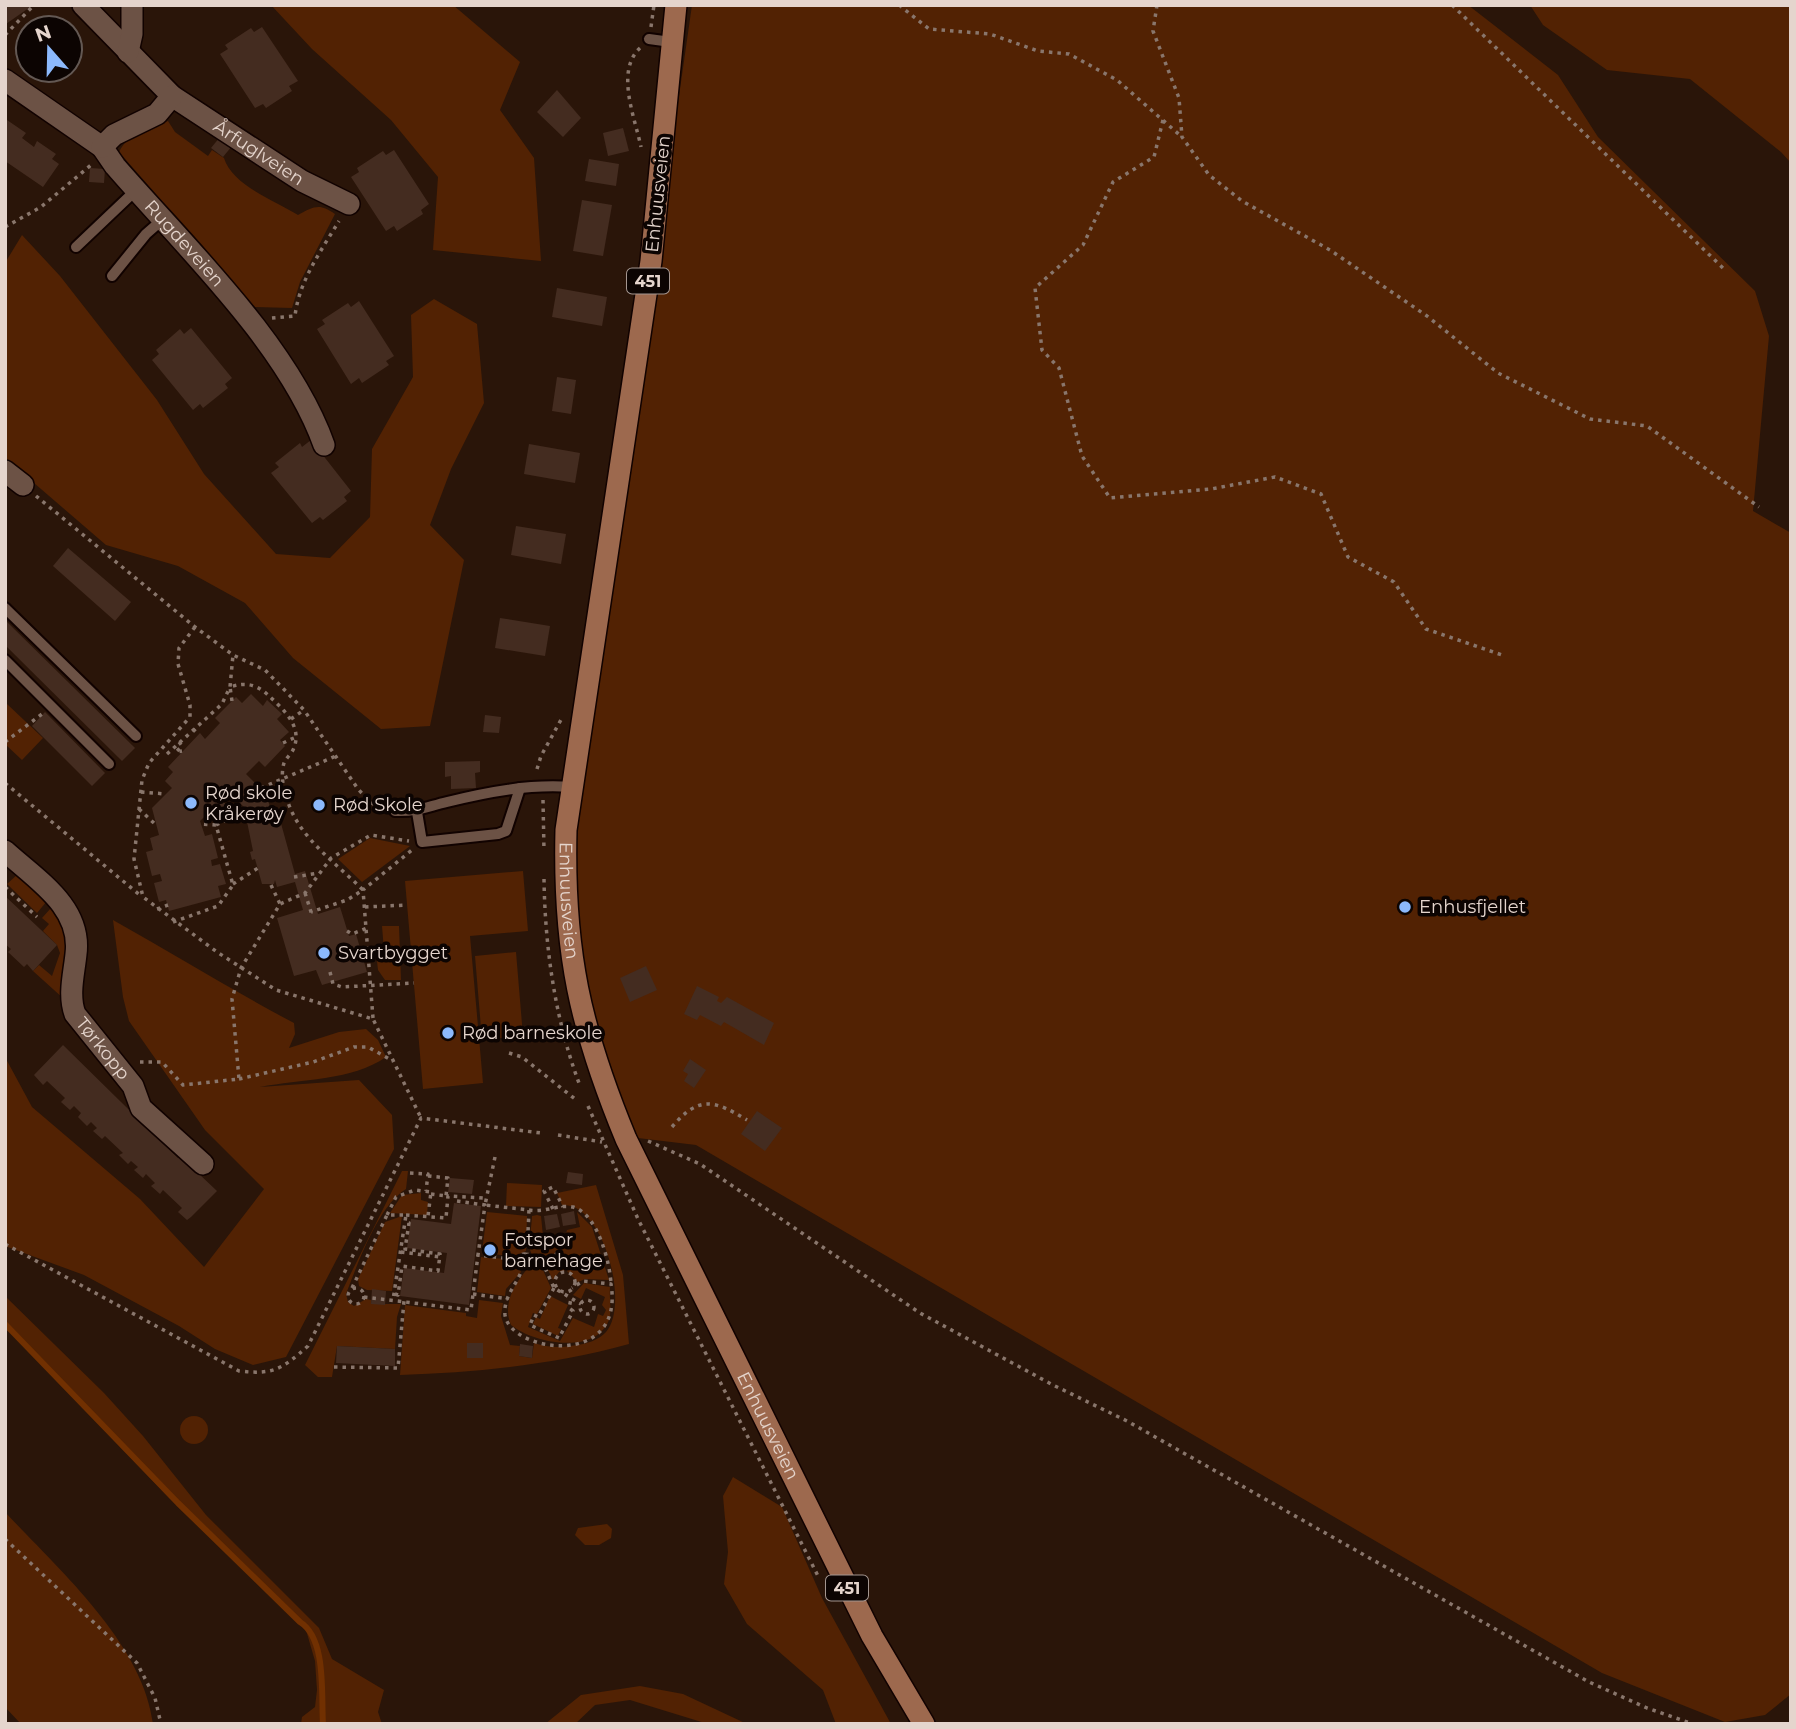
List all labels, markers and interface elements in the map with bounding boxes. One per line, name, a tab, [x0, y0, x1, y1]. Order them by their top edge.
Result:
north arrow	[14, 14, 84, 84]
text: N	[32, 20, 55, 47]
street label: Årfuglveien	[209, 114, 308, 190]
street label: Enhuusveien	[641, 134, 675, 254]
street label: Rugdeveien	[140, 196, 229, 291]
road number: 451	[627, 268, 669, 294]
place label: Rød skole Kråkerøy	[205, 782, 293, 825]
place label: Rød Skole	[333, 794, 423, 816]
marker: Rød skole Kråkerøy	[183, 795, 199, 811]
marker: Rød Skole	[311, 797, 327, 813]
street label: Enhuusveien	[555, 842, 583, 960]
place label: Enhusfjellet	[1419, 896, 1526, 918]
marker: Enhusfjellet	[1397, 899, 1413, 915]
place label: Svartbygget	[338, 942, 448, 964]
marker: Svartbygget	[316, 945, 332, 961]
street label: Tørkopp	[71, 1013, 135, 1084]
place label: Rød barneskole	[462, 1022, 602, 1044]
marker: Rød barneskole	[440, 1025, 456, 1041]
place label: Fotspor barnehage	[504, 1229, 603, 1272]
marker: Fotspor barnehage	[482, 1242, 498, 1258]
street label: Enhuusveien	[732, 1368, 804, 1483]
road number: 451	[826, 1576, 868, 1600]

